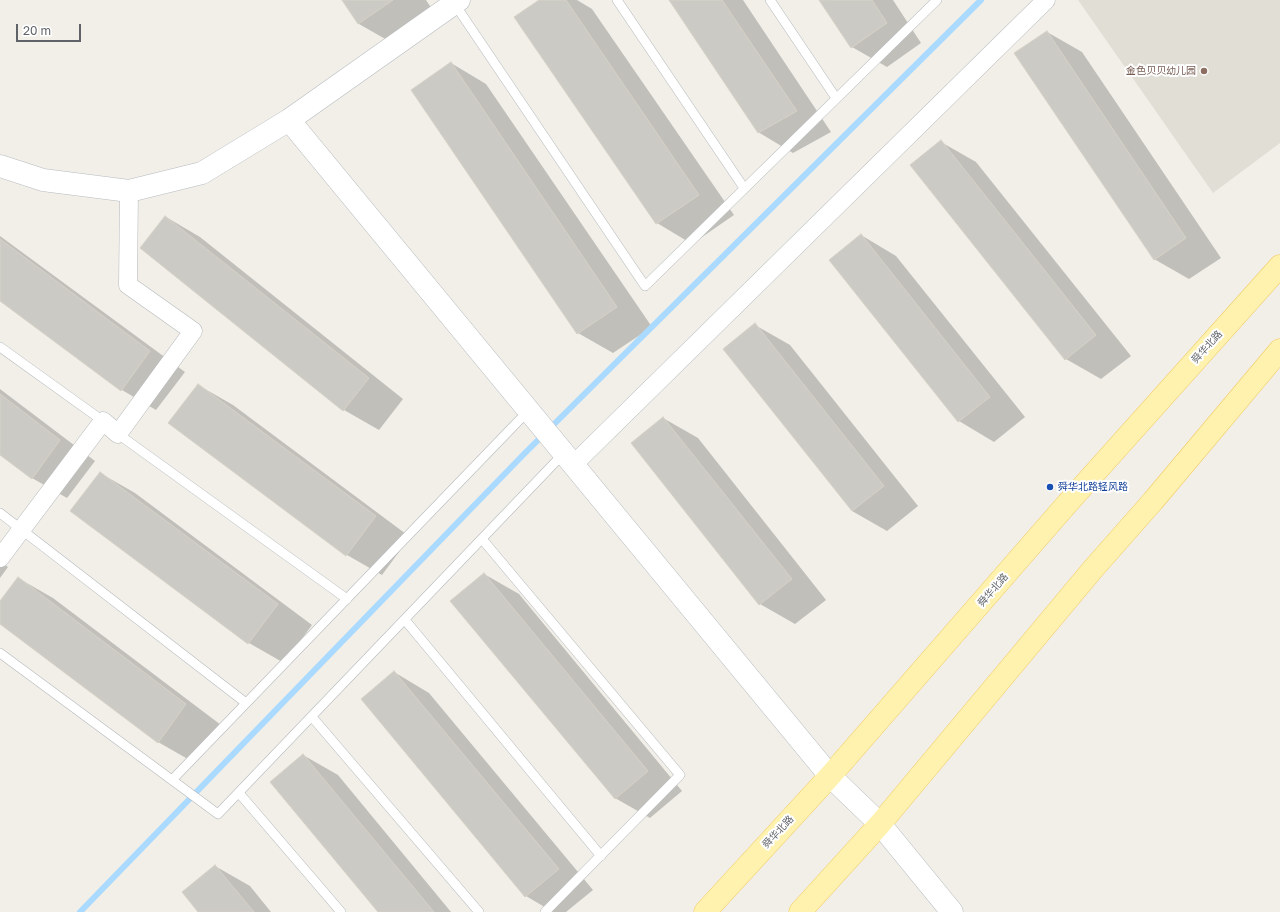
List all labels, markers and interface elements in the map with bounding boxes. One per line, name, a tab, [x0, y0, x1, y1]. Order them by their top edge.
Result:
scale bar	[18, 16, 83, 42]
text: 20 m	[23, 23, 51, 38]
place label: 金色贝贝幼儿园	[1126, 65, 1196, 77]
marker: 金色贝贝幼儿园	[1199, 66, 1209, 76]
street label: 舜华北路	[1189, 328, 1225, 366]
place label: 舜华北路轻风路	[1058, 481, 1128, 493]
marker: 舜华北路轻风路	[1045, 482, 1055, 492]
street label: 舜华北路	[975, 571, 1011, 609]
street label: 舜华北路	[760, 813, 796, 851]

